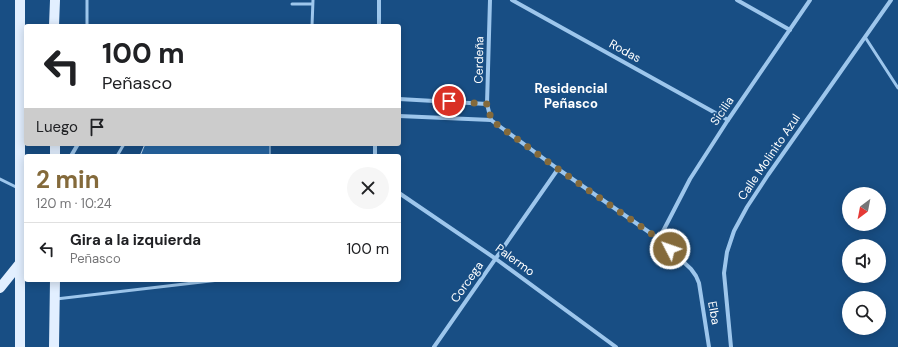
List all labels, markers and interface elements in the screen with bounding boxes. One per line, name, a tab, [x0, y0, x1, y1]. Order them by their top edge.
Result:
text: 100 m	[102, 35, 185, 72]
street label: Cerdeña	[471, 36, 487, 84]
street label: Rodas	[606, 36, 644, 66]
icon: left	[36, 40, 88, 92]
text: Peñasco	[102, 71, 172, 95]
district label: Residencial Peñasco	[534, 80, 608, 112]
pin	[432, 84, 466, 118]
icon: arrive	[438, 90, 460, 112]
street label: Sicilia	[707, 93, 737, 129]
street label: Calle Molinito Azul	[734, 111, 804, 203]
icon: arrive	[86, 116, 108, 138]
text: Luego	[36, 117, 78, 137]
text: 2 min	[36, 164, 99, 195]
button: close	[347, 167, 389, 209]
north arrow	[842, 187, 886, 231]
map controls	[842, 187, 886, 335]
text: 120 m · 10:24	[36, 195, 112, 212]
position arrow	[649, 228, 691, 270]
text: Gira a la izquierda	[70, 230, 201, 250]
icon: left	[36, 238, 58, 260]
text: 100 m	[346, 239, 389, 259]
button: sound	[842, 239, 886, 283]
street label: Palermo	[492, 240, 538, 280]
text: Peñasco	[70, 250, 121, 267]
street label: Corcega	[447, 258, 487, 306]
button: search	[842, 291, 886, 335]
street label: Elba	[704, 300, 724, 326]

